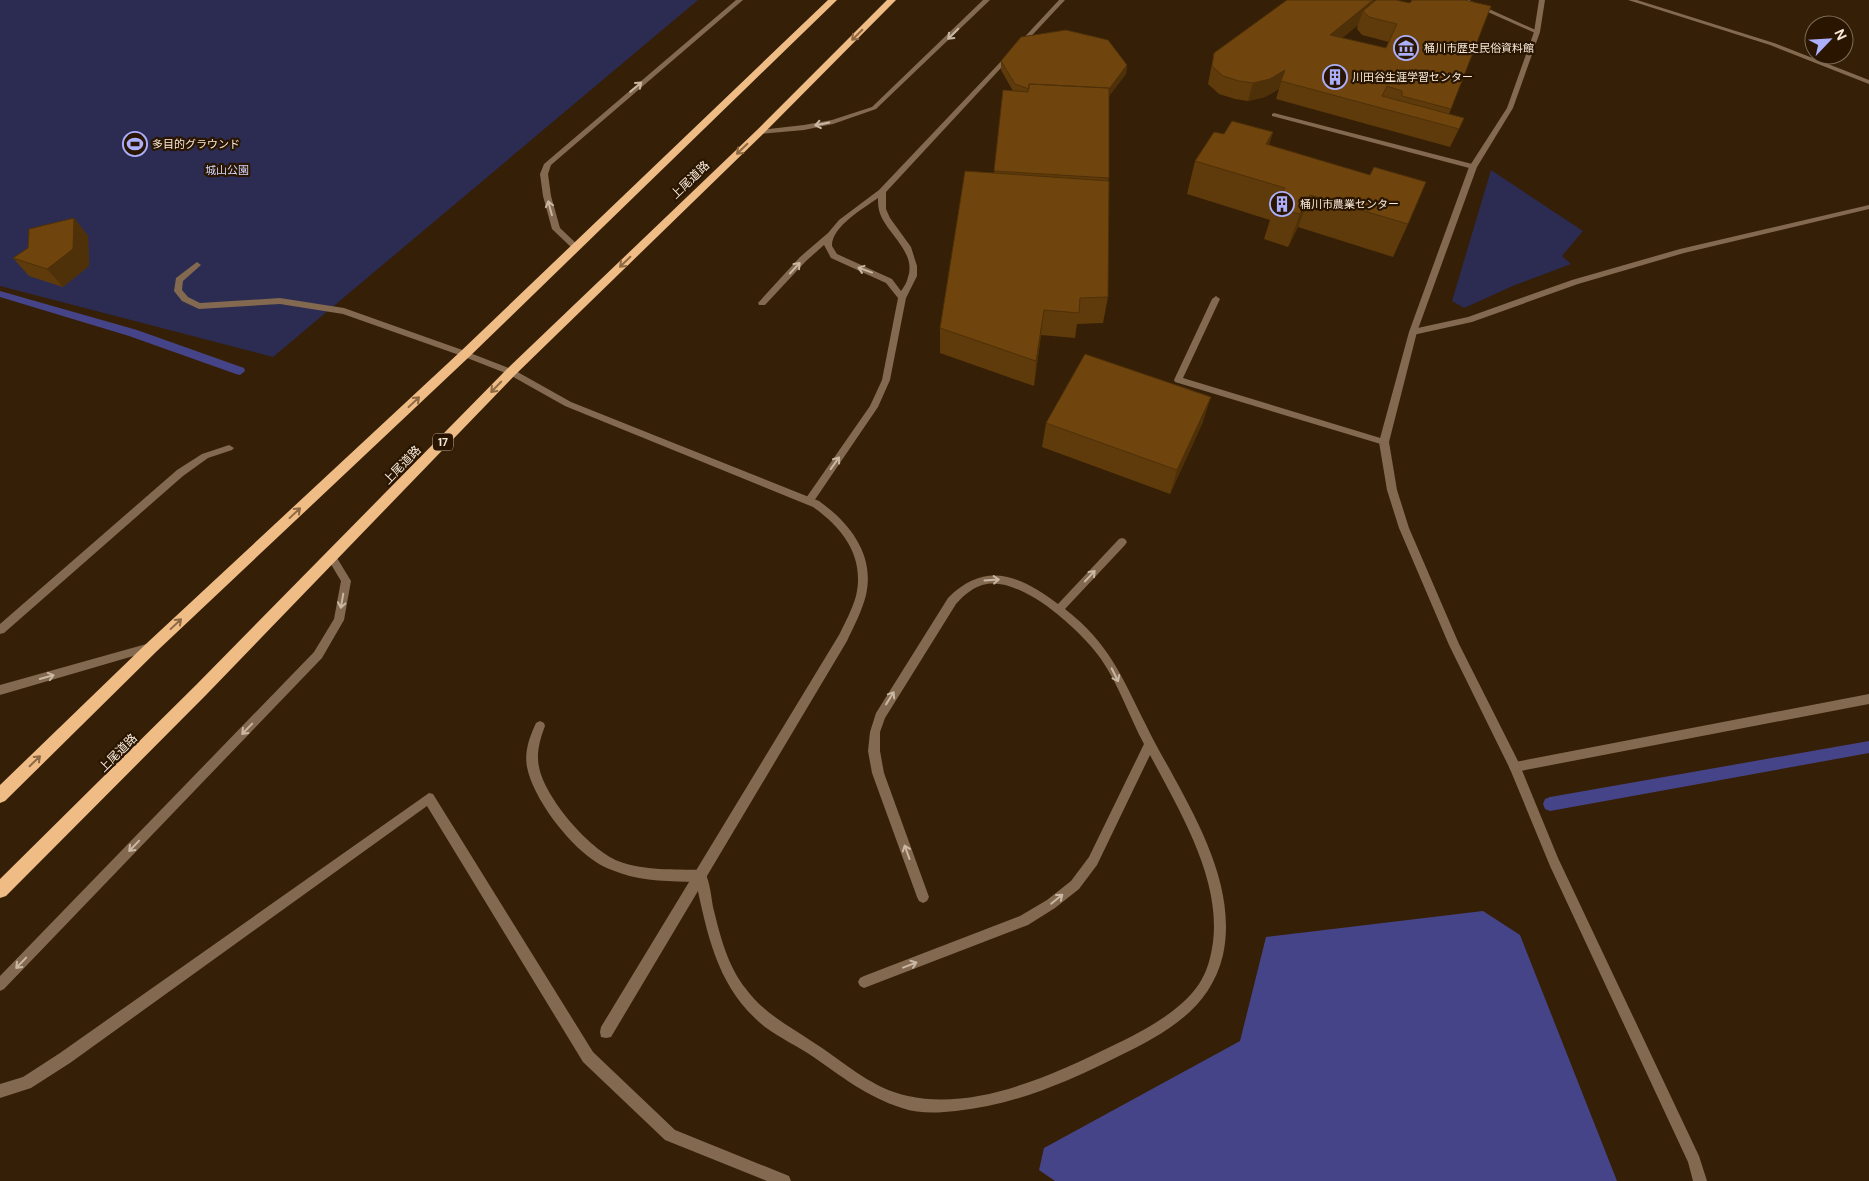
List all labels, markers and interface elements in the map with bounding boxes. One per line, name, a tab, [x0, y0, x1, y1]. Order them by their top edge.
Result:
north arrow	[1804, 15, 1854, 65]
text: N	[1830, 26, 1851, 43]
one-way arrow	[851, 28, 863, 41]
one-way arrow	[947, 28, 959, 40]
museum icon: 桶川市歴史民俗資料館	[1393, 35, 1419, 61]
place label: 桶川市歴史民俗資料館	[1424, 41, 1534, 55]
building icon: 川田谷生涯学習センター	[1322, 64, 1348, 90]
place label: 川田谷生涯学習センター	[1352, 70, 1473, 84]
one-way arrow	[629, 82, 642, 93]
one-way arrow	[814, 119, 830, 129]
sports icon: 多目的グラウンド	[122, 131, 148, 157]
place label: 多目的グラウンド	[152, 137, 240, 151]
one-way arrow	[736, 143, 748, 155]
street label: 上尾道路	[667, 158, 713, 202]
park label: 城山公園	[205, 163, 249, 177]
building icon: 桶川市農業センター	[1269, 191, 1295, 217]
place label: 桶川市農業センター	[1300, 197, 1399, 211]
one-way arrow	[545, 201, 554, 217]
one-way arrow	[619, 256, 631, 268]
one-way arrow	[789, 262, 801, 274]
one-way arrow	[858, 265, 873, 274]
one-way arrow	[490, 381, 502, 394]
one-way arrow	[407, 396, 420, 408]
road number: 17	[433, 434, 453, 451]
street label: 上尾道路	[380, 442, 424, 488]
one-way arrow	[830, 456, 840, 470]
one-way arrow	[289, 507, 301, 519]
one-way arrow	[1084, 569, 1096, 582]
one-way arrow	[983, 575, 999, 584]
one-way arrow	[337, 593, 347, 609]
one-way arrow	[170, 618, 183, 630]
one-way arrow	[1111, 667, 1120, 682]
one-way arrow	[38, 672, 54, 681]
one-way arrow	[886, 692, 896, 706]
one-way arrow	[241, 723, 253, 735]
street label: 上尾道路	[95, 730, 141, 776]
one-way arrow	[29, 755, 41, 768]
one-way arrow	[128, 839, 140, 852]
one-way arrow	[902, 845, 911, 860]
one-way arrow	[1051, 893, 1064, 904]
one-way arrow	[15, 956, 27, 969]
one-way arrow	[902, 959, 917, 968]

